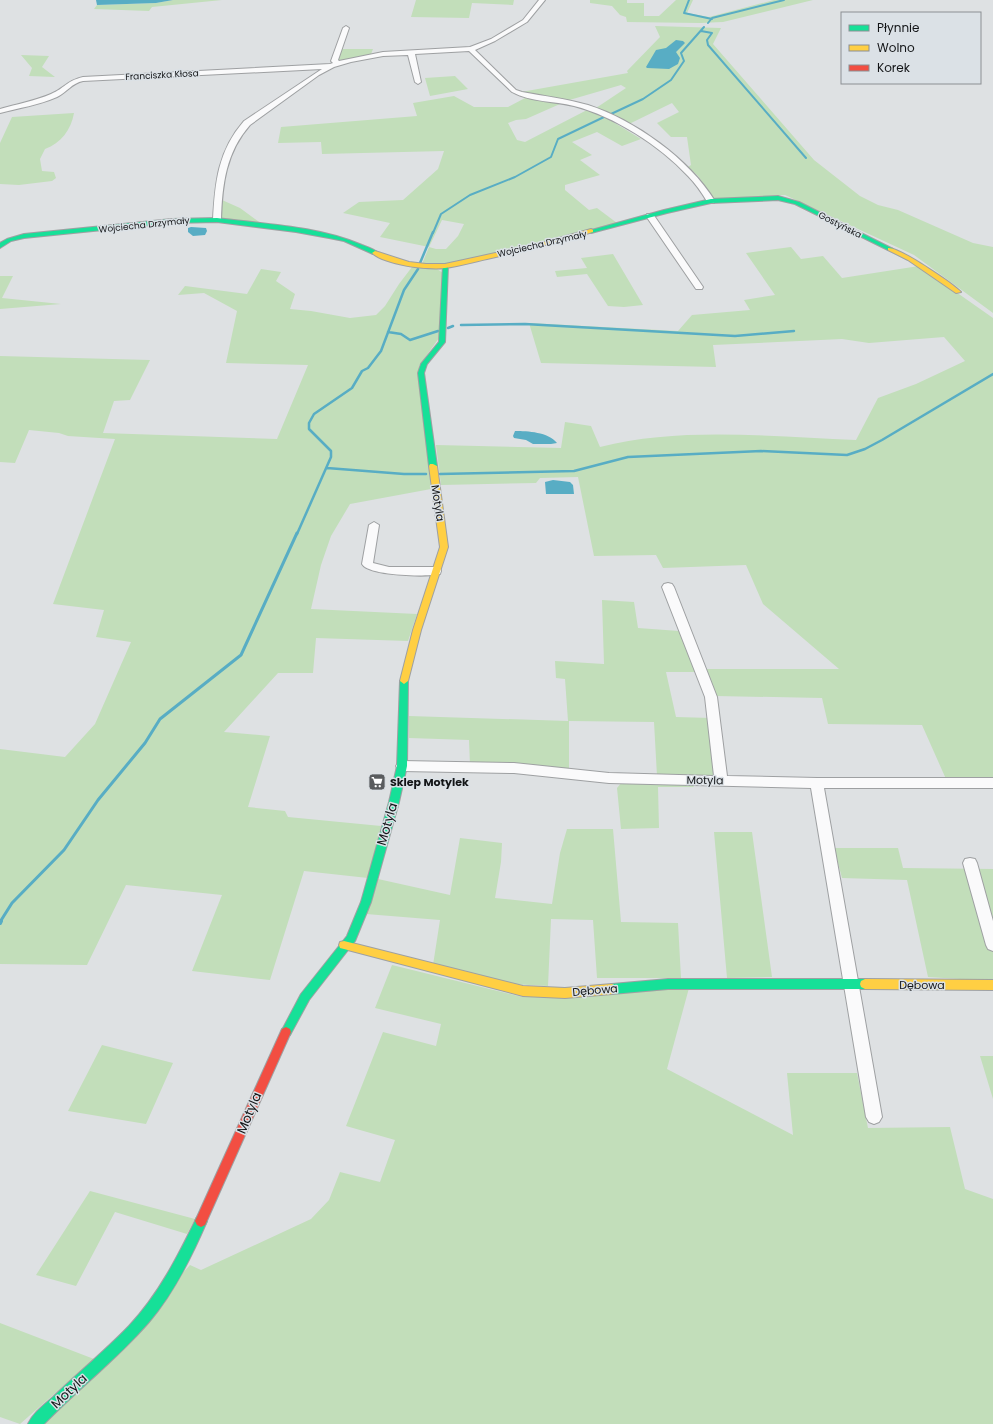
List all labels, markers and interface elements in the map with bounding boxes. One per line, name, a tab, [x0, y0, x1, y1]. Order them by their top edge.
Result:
legend	[841, 12, 981, 84]
text: Płynnie	[877, 19, 919, 36]
text: Wolno	[877, 39, 915, 56]
text: Korek	[877, 59, 911, 76]
street label: Franciszka Kłosa	[125, 67, 199, 83]
street label: Gostyńska	[816, 209, 864, 241]
street label: Wojciecha Drzymały	[98, 214, 190, 236]
street label: Wojciecha Drzymały	[496, 228, 588, 260]
street label: Motyla	[427, 484, 449, 522]
supermarket icon: Sklep Motylek	[367, 772, 387, 792]
street label: Motyla	[686, 772, 724, 788]
place label: Sklep Motylek	[390, 774, 469, 790]
street label: Motyla	[372, 800, 402, 848]
street label: Dębowa	[899, 977, 945, 993]
street label: Dębowa	[572, 980, 618, 1000]
street label: Motyla	[232, 1089, 266, 1137]
street label: Motyla	[47, 1369, 91, 1413]

